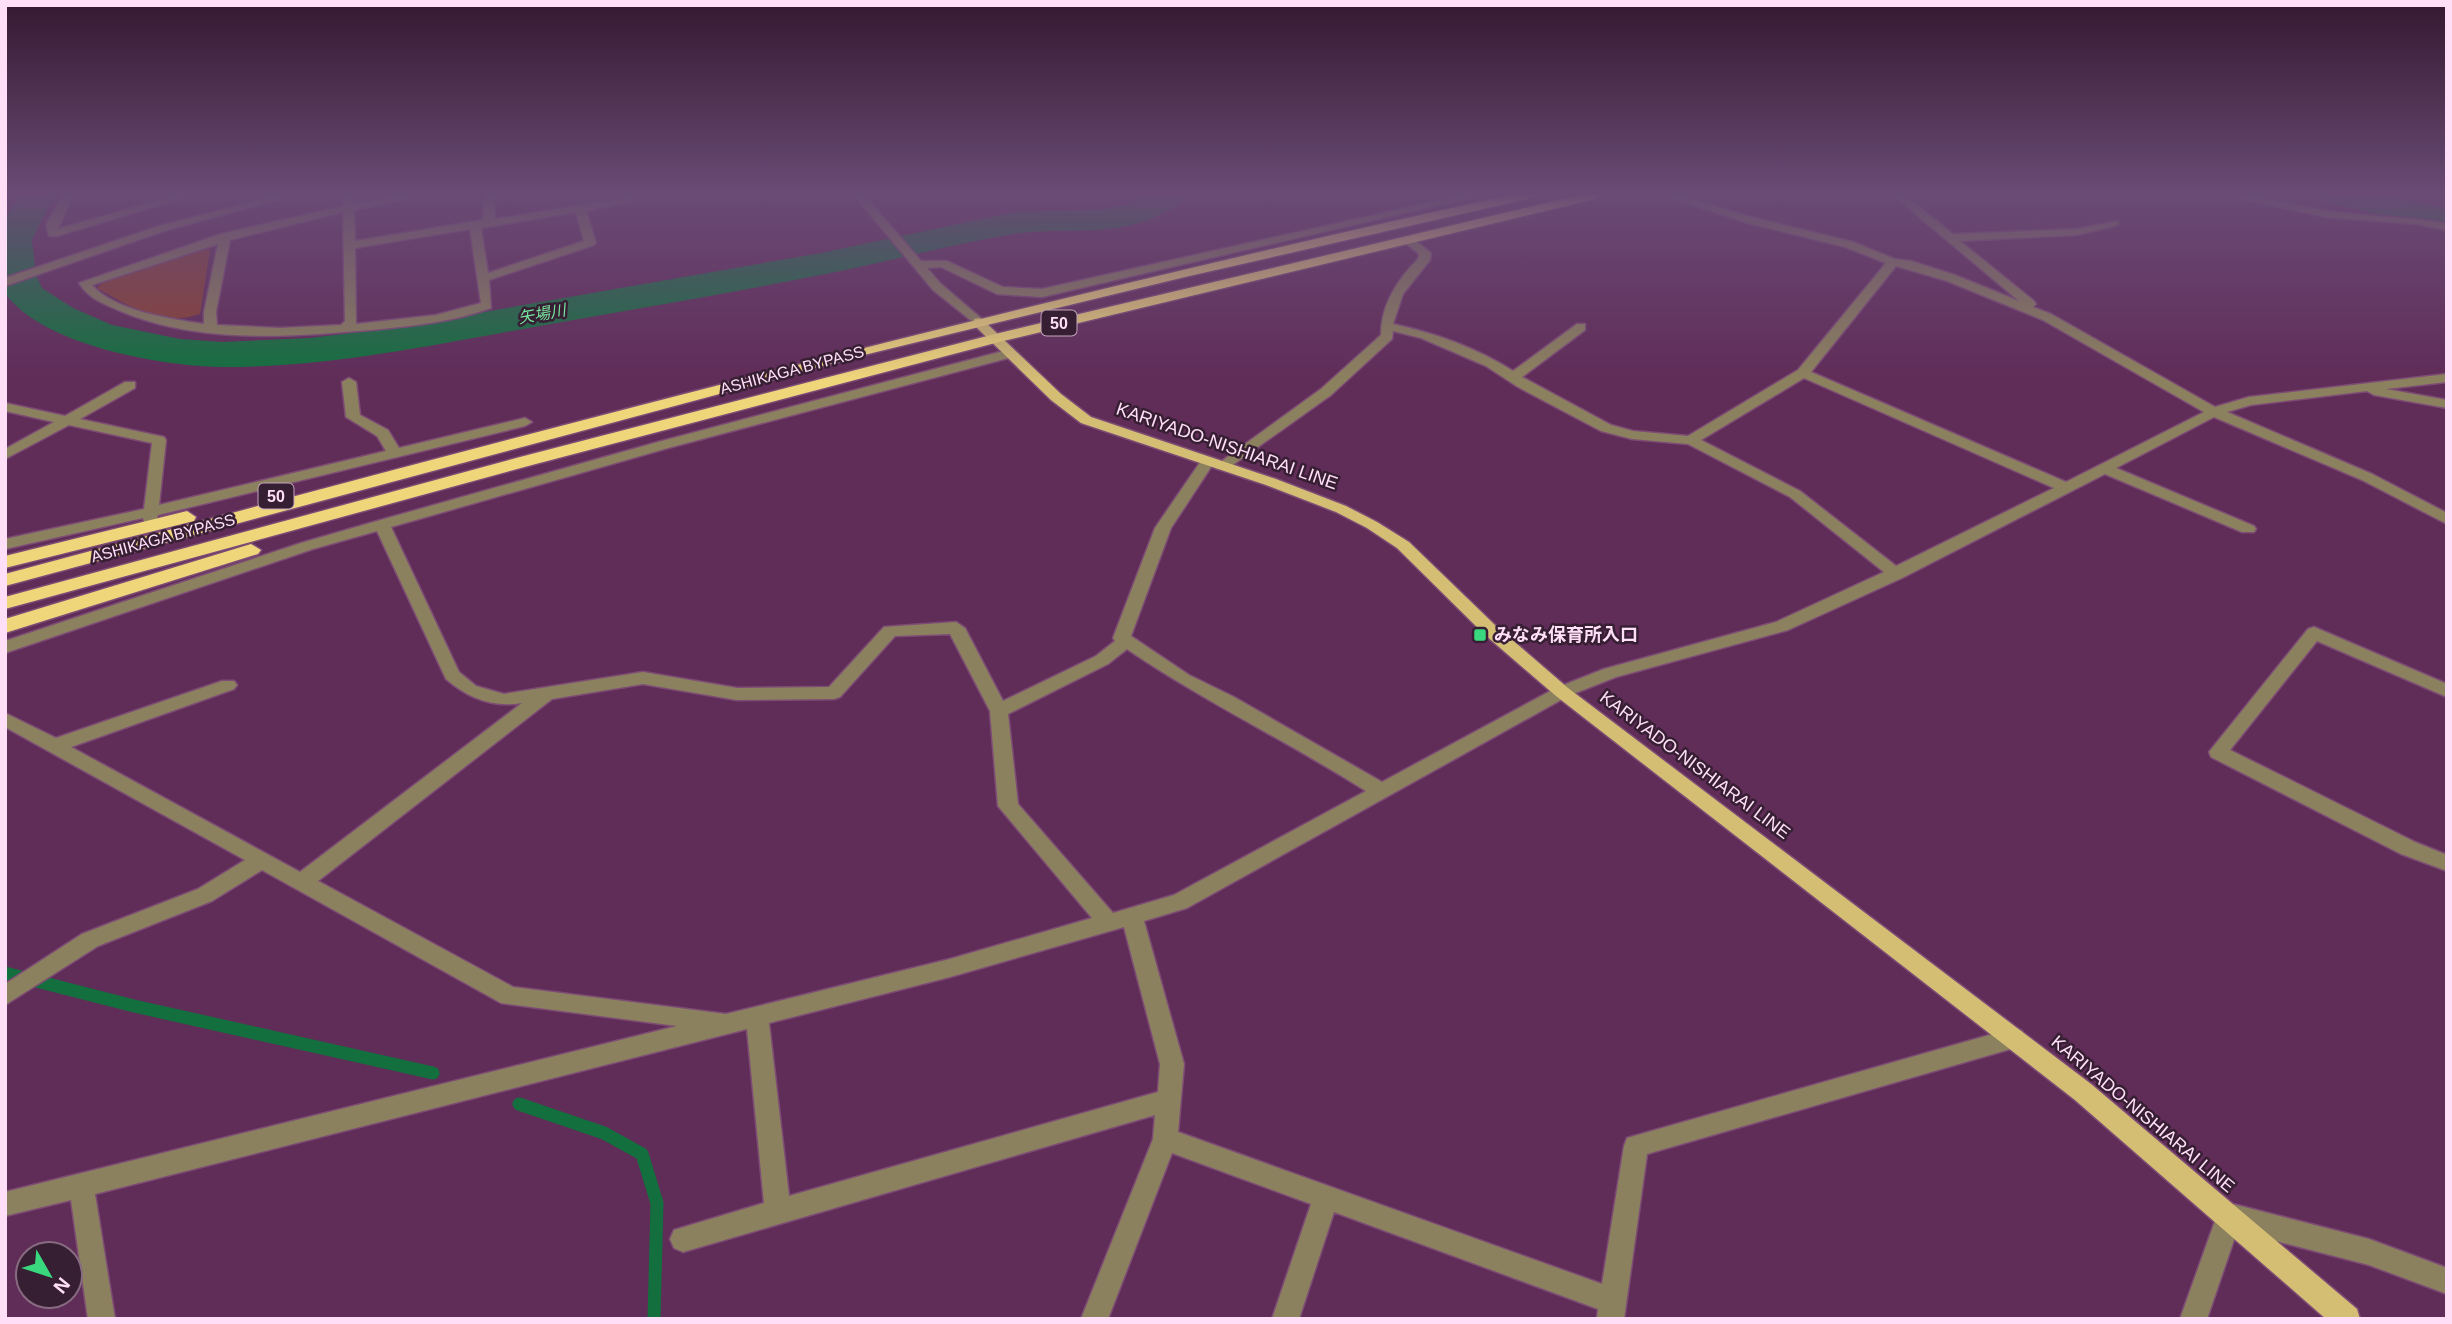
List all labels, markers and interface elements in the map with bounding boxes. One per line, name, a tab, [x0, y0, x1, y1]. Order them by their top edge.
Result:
water label: 矢場川	[517, 301, 569, 327]
road number: 50	[1042, 310, 1076, 336]
street label: ASHIKAGA BYPASS	[718, 343, 866, 397]
street label: KARIYADO-NISHIARAI LINE	[1114, 399, 1340, 493]
road number: 50	[258, 484, 294, 509]
street label: ASHIKAGA BYPASS	[89, 511, 237, 565]
place label: みなみ保育所入口	[1494, 625, 1638, 645]
marker: みなみ保育所入口	[1472, 627, 1488, 643]
street label: KARIYADO-NISHIARAI LINE	[1596, 687, 1794, 843]
street label: KARIYADO-NISHIARAI LINE	[2047, 1032, 2239, 1196]
north arrow	[14, 1240, 84, 1310]
text: N	[49, 1273, 74, 1297]

